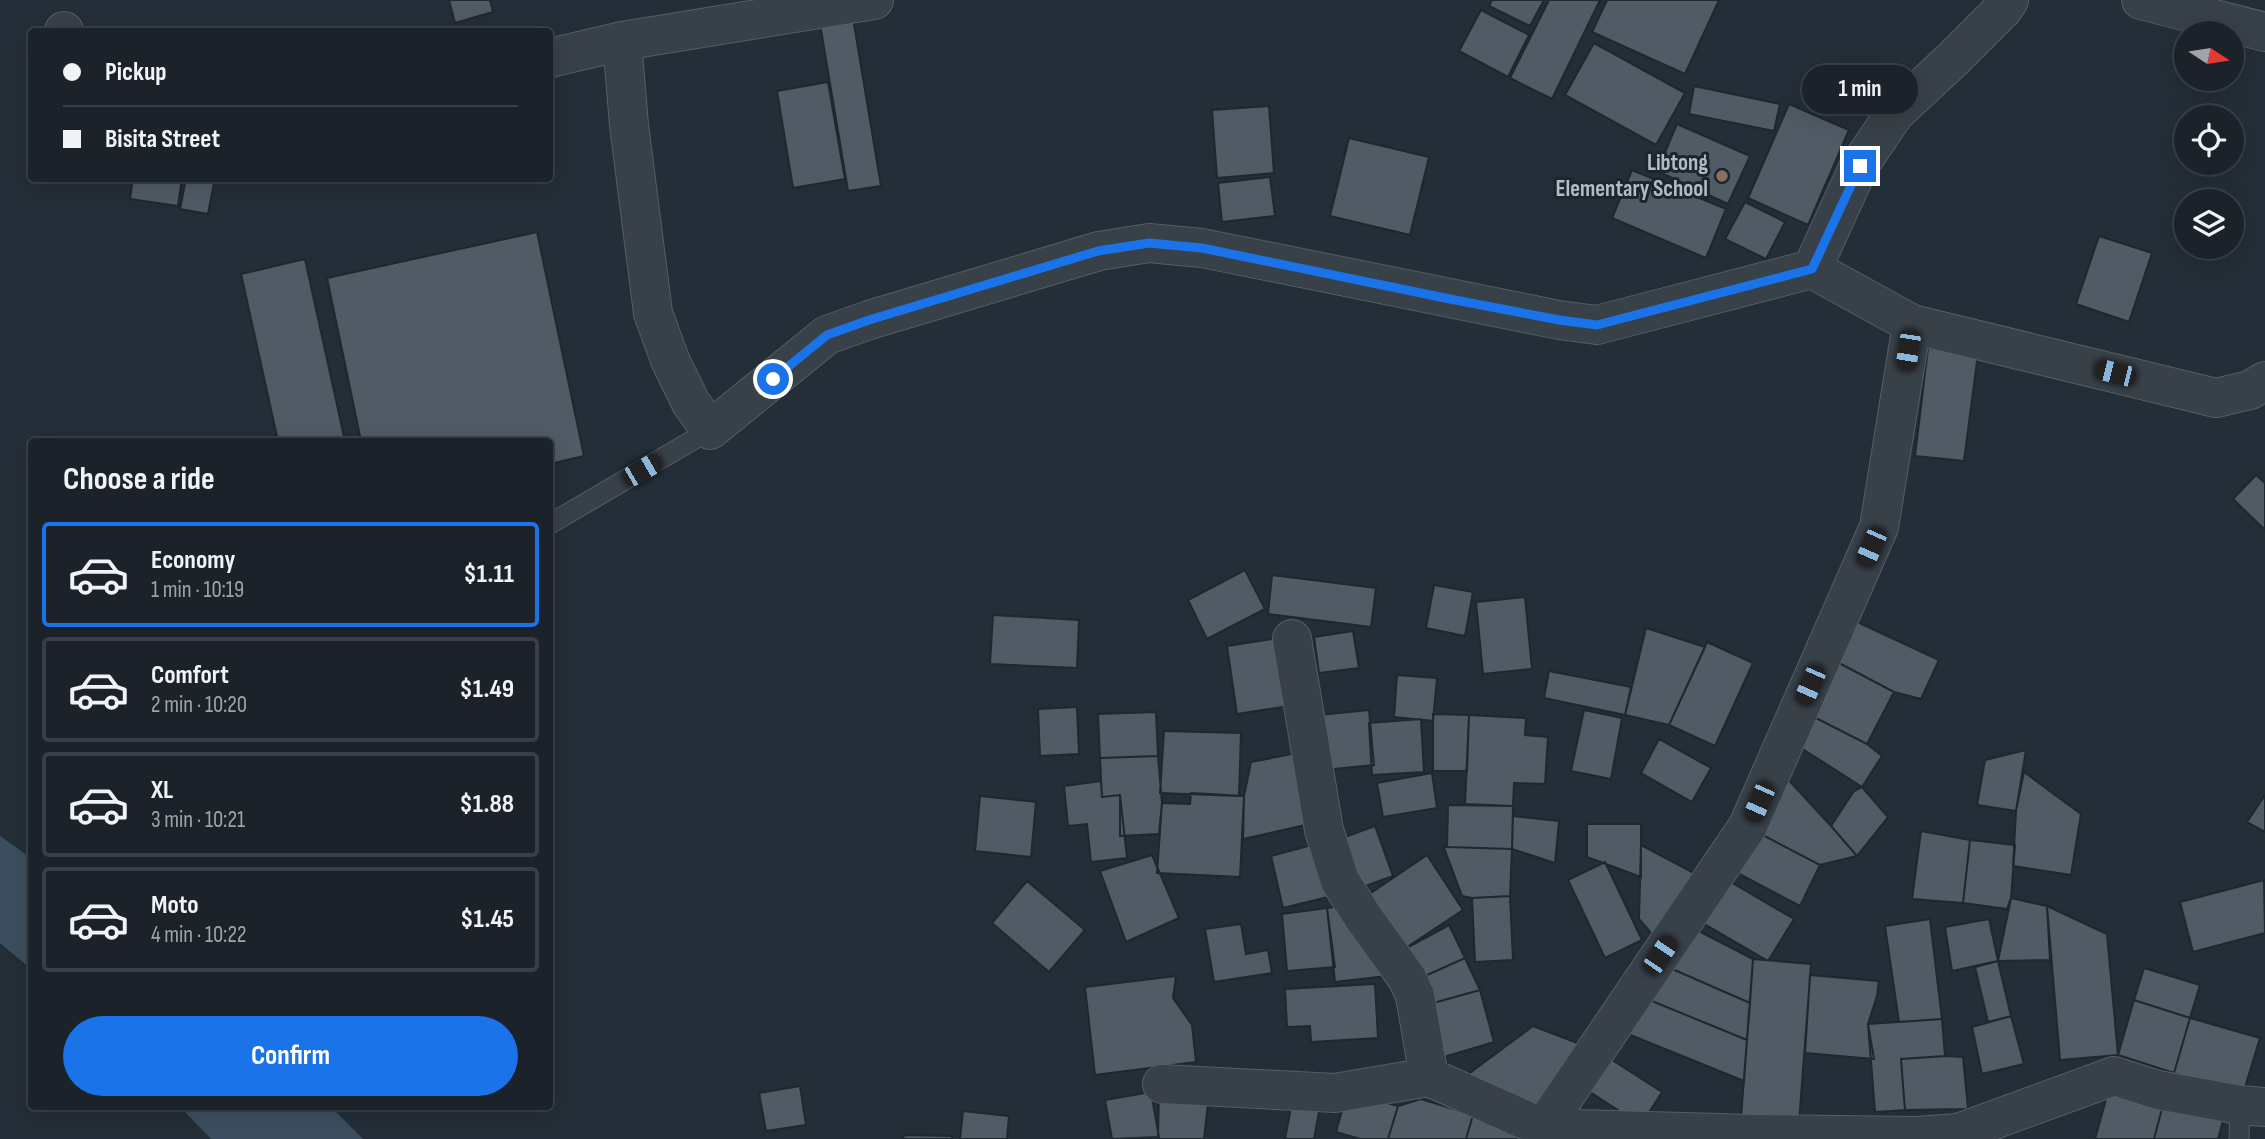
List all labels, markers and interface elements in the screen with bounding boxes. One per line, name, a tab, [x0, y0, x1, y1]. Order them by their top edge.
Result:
north arrow	[2174, 21, 2244, 91]
map controls	[2174, 21, 2244, 259]
text: Pickup	[105, 57, 167, 88]
callout: 1 min	[1802, 64, 1918, 114]
text: 1 min	[1839, 75, 1881, 103]
button: locate	[2174, 105, 2244, 175]
text: Bisita Street	[105, 124, 220, 155]
place label: Libtong Elementary School	[1556, 149, 1708, 203]
route end	[1844, 150, 1876, 182]
marker: Libtong Elementary School	[1714, 168, 1730, 184]
button: layers	[2174, 189, 2244, 259]
car	[1895, 328, 1922, 372]
car	[2093, 358, 2138, 388]
route start	[757, 363, 789, 395]
car	[619, 450, 666, 490]
text: Choose a ride	[63, 460, 215, 499]
car	[1853, 524, 1890, 570]
icon: car	[67, 543, 130, 606]
text: Economy	[151, 545, 235, 576]
text: $1.11	[463, 559, 514, 590]
text: 1 min · 10:19	[151, 576, 244, 604]
icon: car	[67, 658, 130, 721]
text: Comfort	[151, 660, 229, 691]
car	[1792, 662, 1829, 708]
text: $1.49	[459, 674, 514, 705]
text: 2 min · 10:20	[151, 691, 247, 719]
icon: car	[67, 773, 130, 836]
text: XL	[151, 775, 173, 806]
car	[1741, 779, 1778, 825]
text: $1.88	[459, 789, 514, 820]
text: 3 min · 10:21	[151, 806, 245, 834]
icon: car	[67, 888, 130, 951]
text: Moto	[151, 890, 199, 921]
text: $1.45	[460, 904, 514, 935]
text: 4 min · 10:22	[151, 921, 246, 949]
car	[1640, 932, 1681, 978]
button: Confirm	[63, 1016, 518, 1096]

